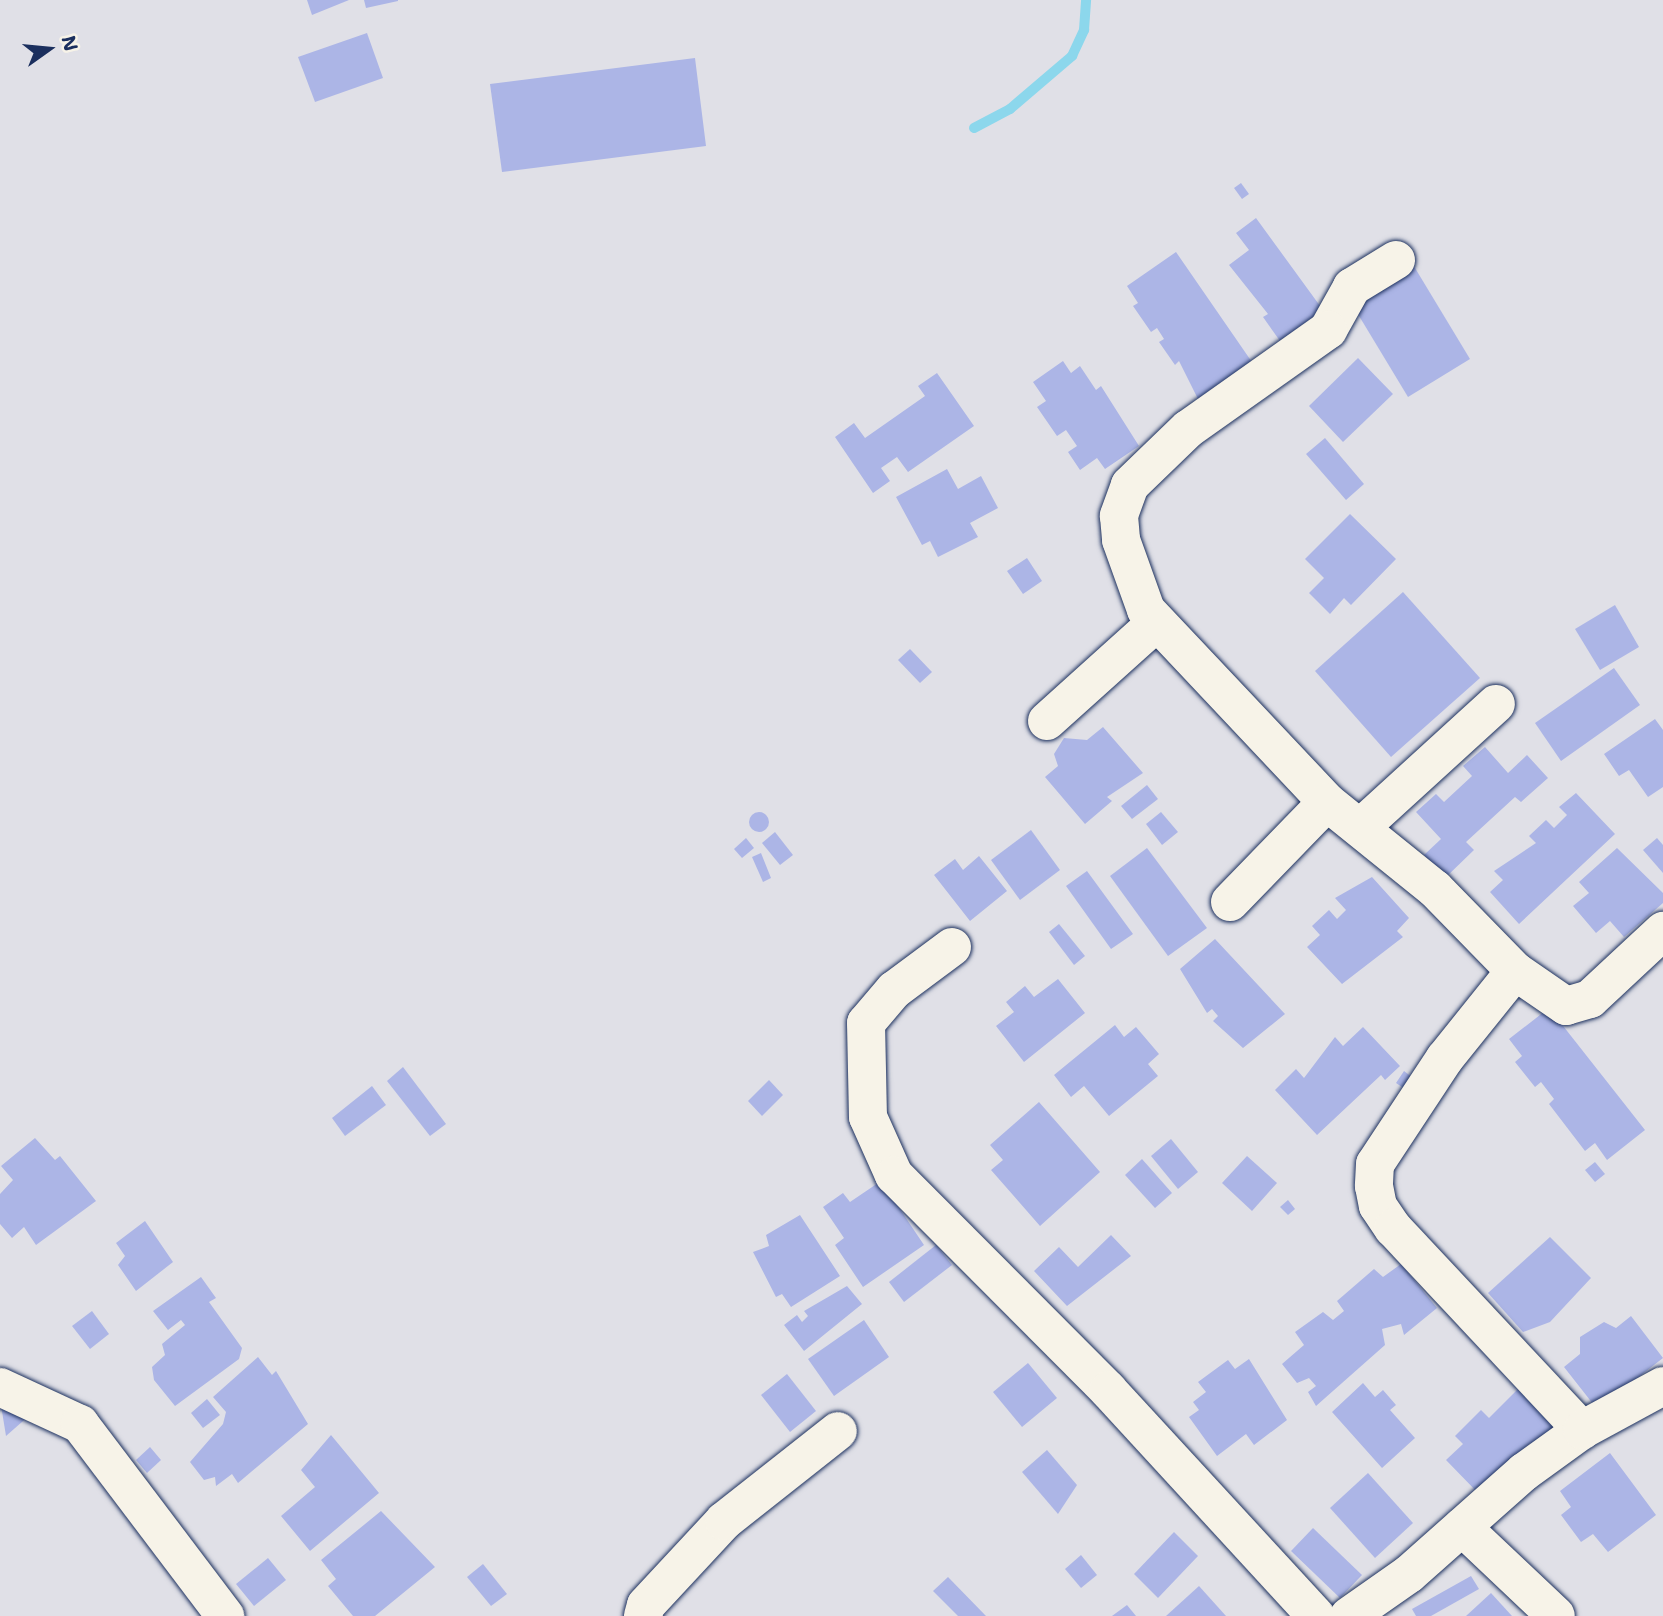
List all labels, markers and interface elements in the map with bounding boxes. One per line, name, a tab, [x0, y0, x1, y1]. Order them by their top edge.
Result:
north arrow	[14, 14, 84, 84]
text: N	[56, 33, 84, 54]

